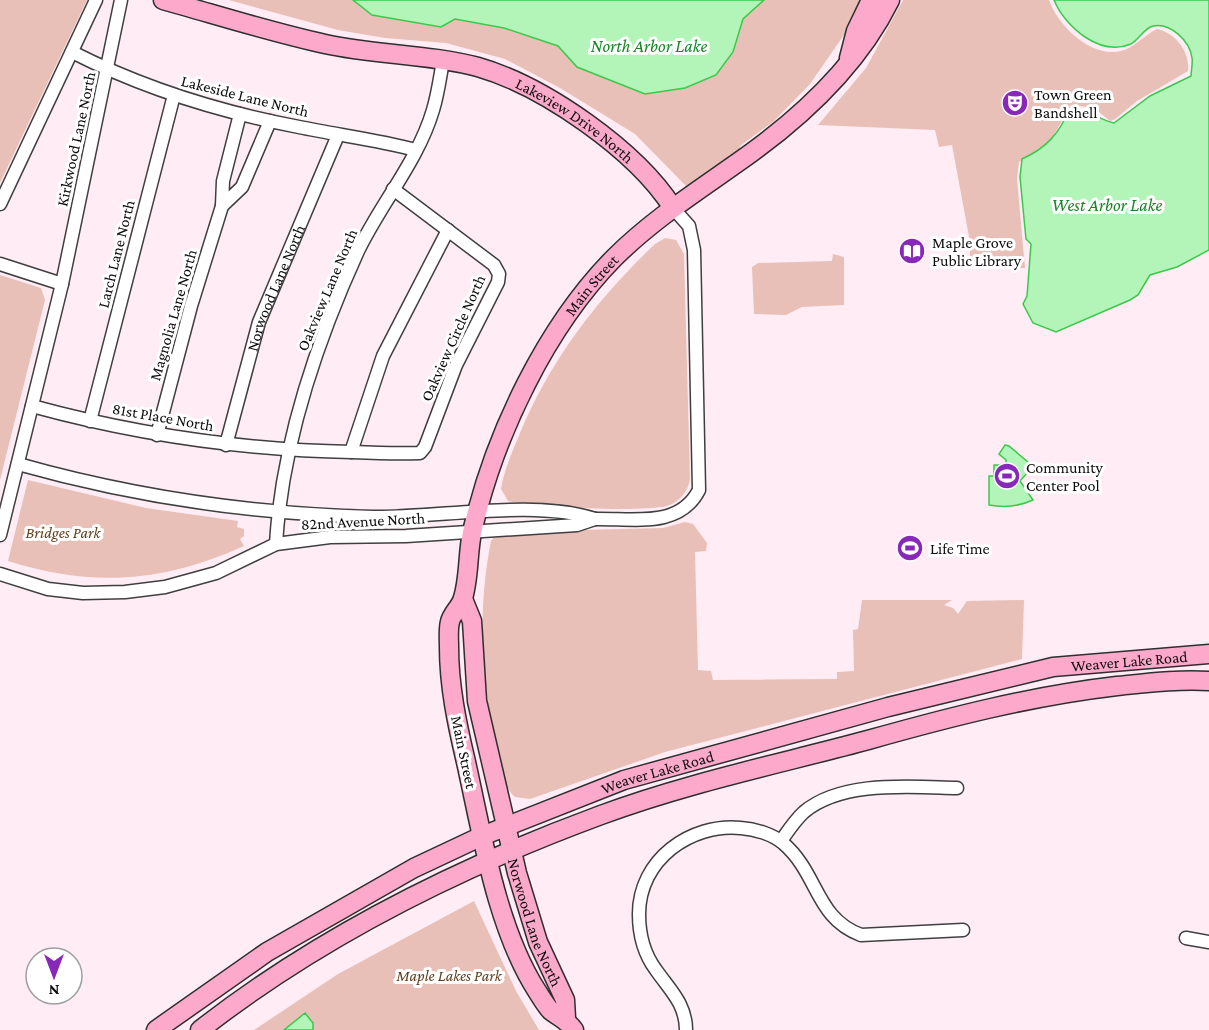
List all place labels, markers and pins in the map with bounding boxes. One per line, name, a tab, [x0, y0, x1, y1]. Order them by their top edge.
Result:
place label: Town Green Bandshell	[1034, 86, 1112, 121]
theatre icon: Town Green Bandshell	[1000, 88, 1030, 118]
place label: Maple Grove Public Library	[932, 234, 1022, 270]
library icon: Maple Grove Public Library	[897, 236, 927, 266]
place label: Community Center Pool	[1026, 459, 1103, 494]
sports icon: Community Center Pool	[992, 461, 1022, 491]
sports icon: Life Time	[895, 533, 925, 563]
place label: Life Time	[930, 540, 990, 557]

